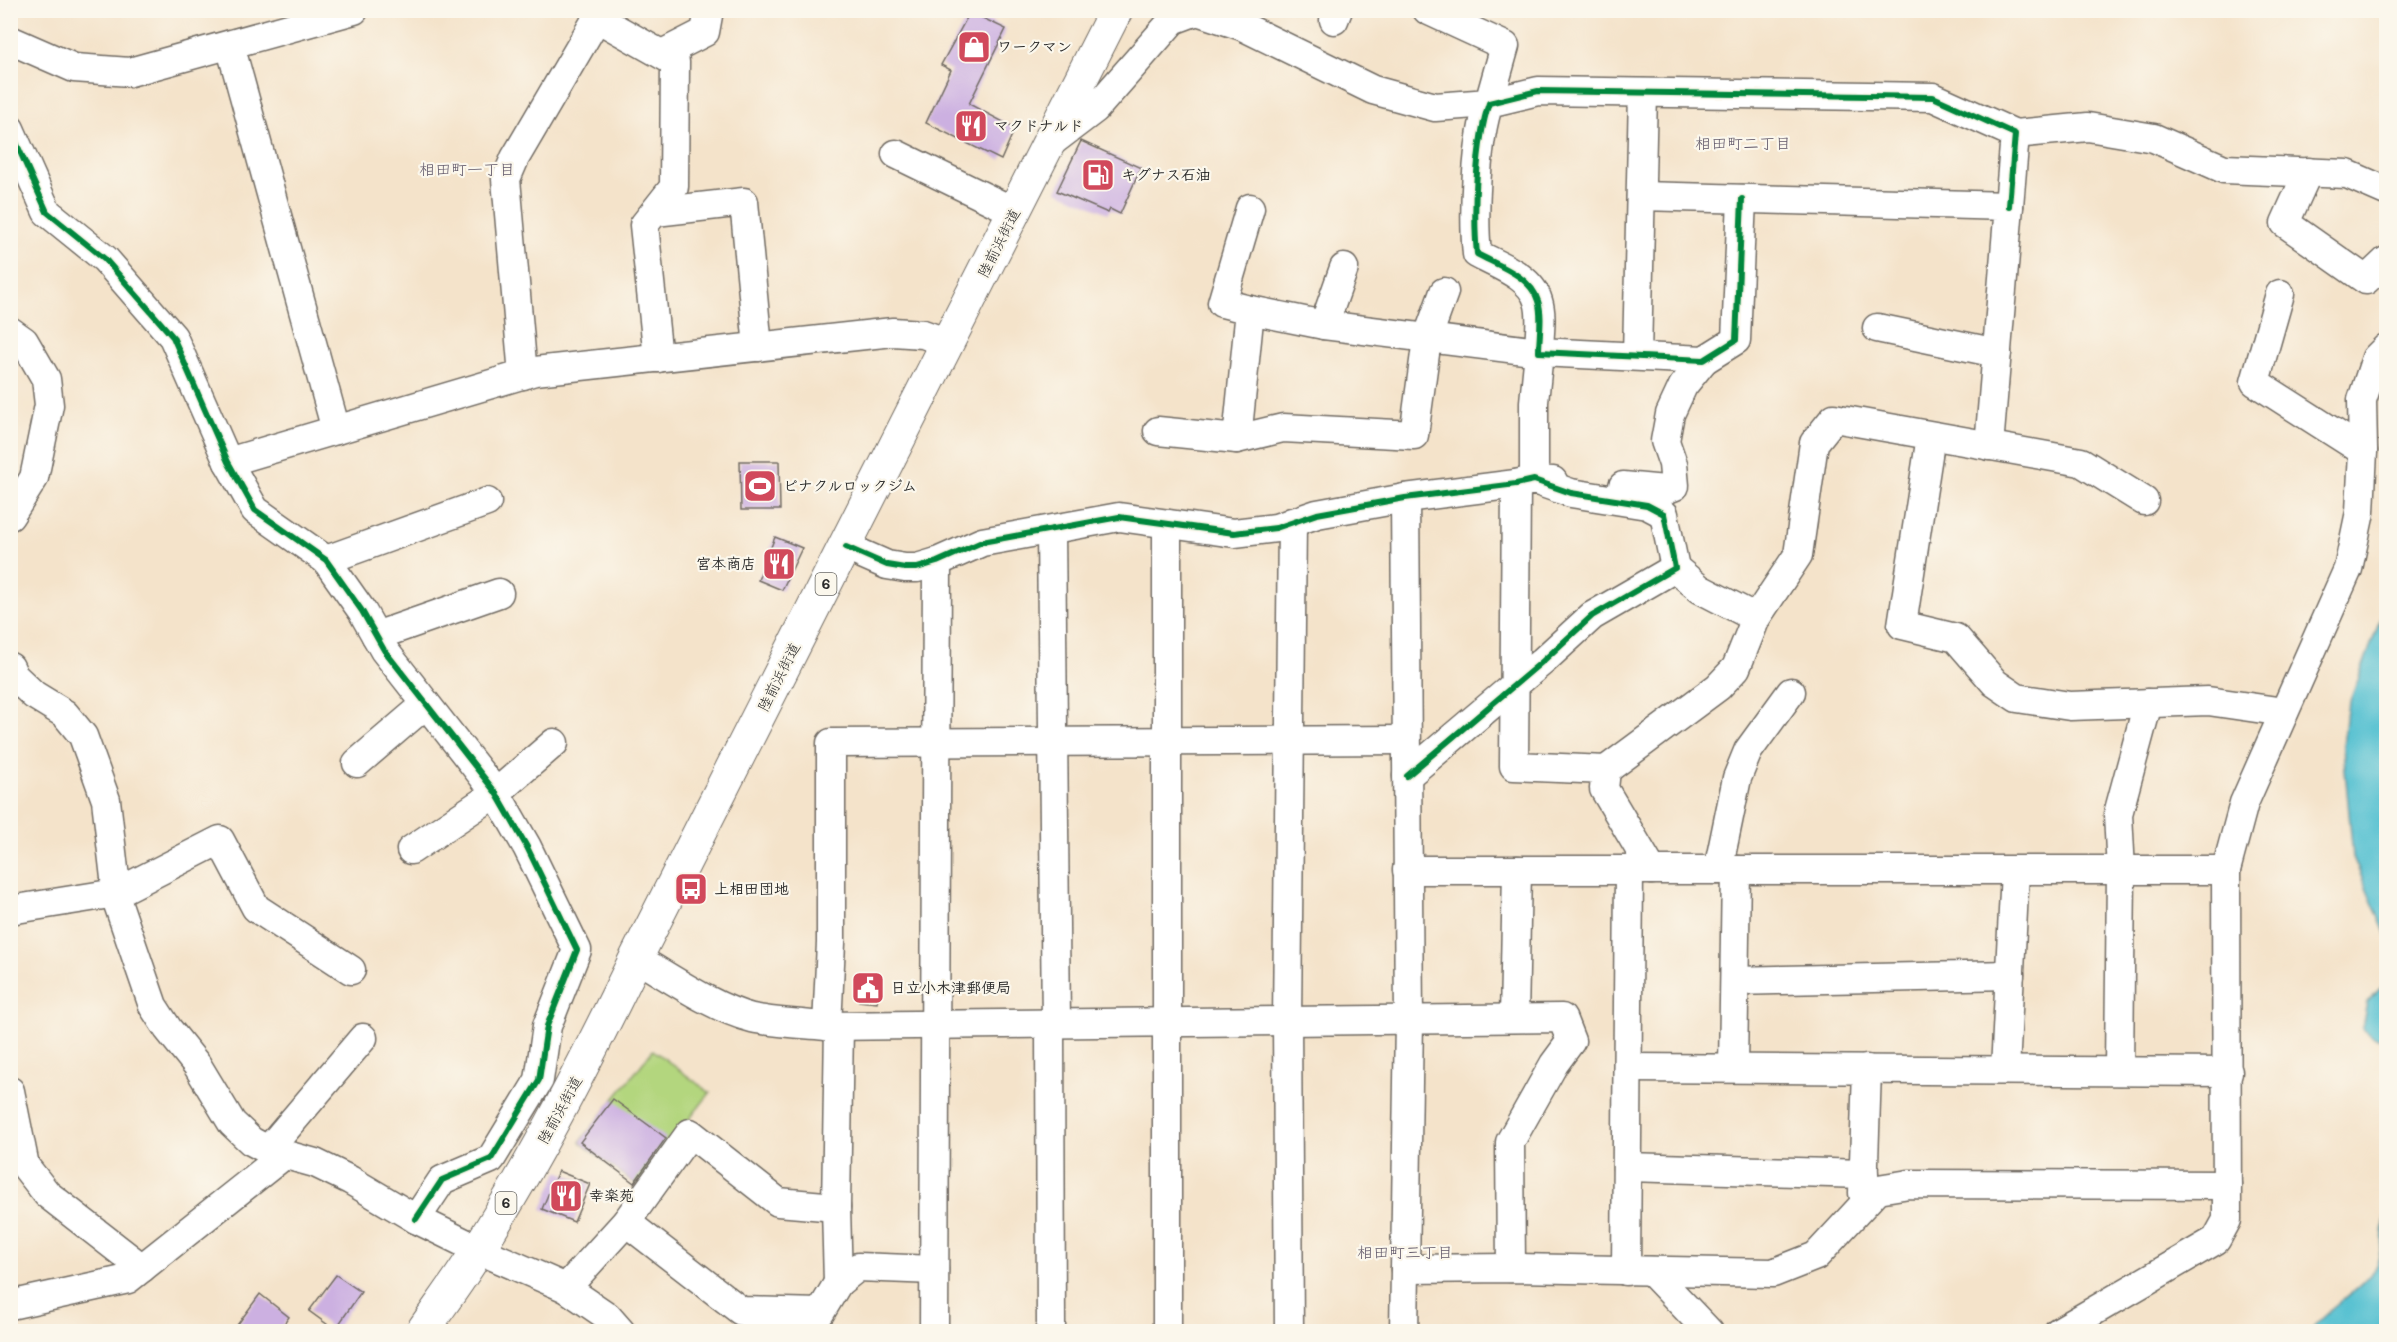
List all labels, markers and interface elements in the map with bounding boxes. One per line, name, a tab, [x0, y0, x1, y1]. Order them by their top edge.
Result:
shop icon: ワークマン	[956, 29, 992, 65]
place label: ワークマン	[997, 36, 1072, 56]
restaurant icon: マクドナルド	[953, 108, 989, 144]
place label: マクドナルド	[994, 115, 1083, 135]
district label: 相田町二丁目	[1695, 132, 1791, 153]
fuel station icon: キグナス石油	[1080, 157, 1116, 193]
district label: 相田町一丁目	[419, 158, 515, 179]
place label: キグナス石油	[1121, 164, 1211, 184]
street label: 陸前浜街道	[972, 205, 1024, 281]
sports icon: ピナクルロックジム	[742, 468, 778, 504]
place label: ピナクルロックジム	[783, 475, 917, 495]
restaurant icon: 宮本商店	[761, 546, 797, 582]
place label: 宮本商店	[696, 553, 756, 573]
road number: 6	[816, 573, 836, 595]
street label: 陸前浜街道	[752, 639, 804, 715]
bus stop icon: 上相田団地	[673, 871, 709, 907]
place label: 上相田団地	[714, 878, 789, 898]
public building icon: 日立小木津郵便局	[850, 970, 886, 1006]
place label: 日立小木津郵便局	[891, 977, 1011, 997]
street label: 陸前浜街道	[532, 1072, 586, 1147]
restaurant icon: 幸楽苑	[548, 1178, 584, 1214]
place label: 幸楽苑	[589, 1185, 634, 1205]
road number: 6	[496, 1192, 516, 1214]
district label: 相田町三丁目	[1357, 1241, 1453, 1262]

